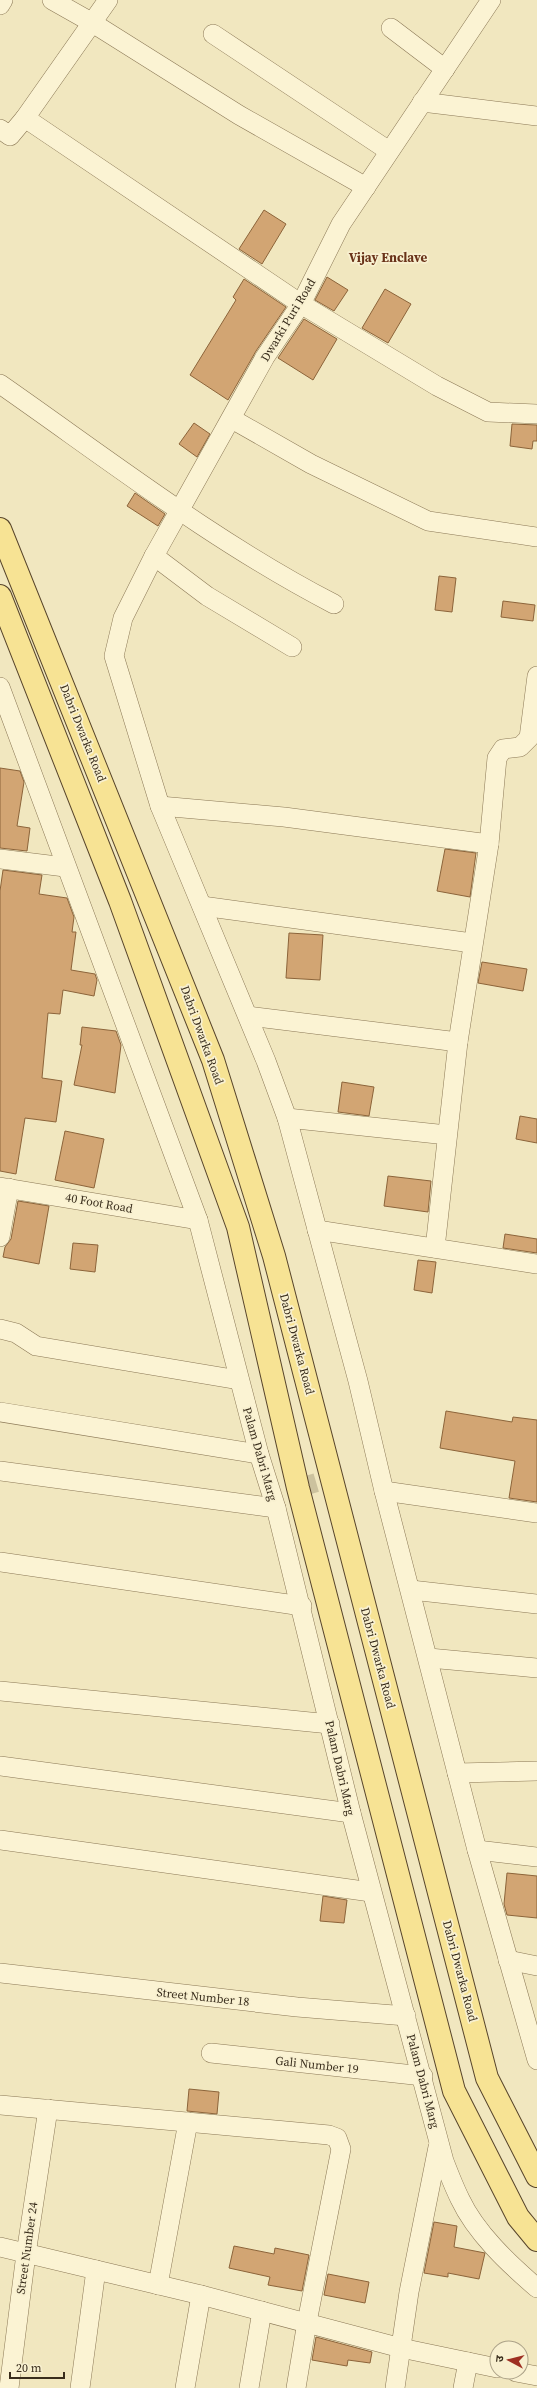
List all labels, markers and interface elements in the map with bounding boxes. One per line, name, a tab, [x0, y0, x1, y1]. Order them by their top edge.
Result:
district label: Vijay Enclave	[349, 249, 428, 266]
street label: Dwarki Puri Road	[257, 275, 319, 364]
street label: Dabri Dwarka Road	[56, 682, 110, 784]
street label: Dabri Dwarka Road	[177, 983, 227, 1087]
street label: 40 Foot Road	[64, 1189, 134, 1217]
street label: Dabri Dwarka Road	[276, 1292, 318, 1397]
street label: Palam Dabri Marg	[239, 1405, 281, 1503]
street label: Dabri Dwarka Road	[357, 1606, 399, 1711]
street label: Palam Dabri Marg	[321, 1719, 359, 1817]
street label: Dabri Dwarka Road	[439, 1919, 481, 2024]
street label: Street Number 18	[156, 1984, 250, 2010]
street label: Palam Dabri Marg	[403, 2032, 443, 2130]
street label: Gali Number 19	[275, 2053, 359, 2077]
street label: Street Number 24	[13, 2201, 41, 2295]
north arrow	[489, 2340, 529, 2380]
scale bar	[10, 2354, 64, 2380]
text: उ	[492, 2354, 507, 2363]
text: 20 m	[16, 2360, 42, 2376]

